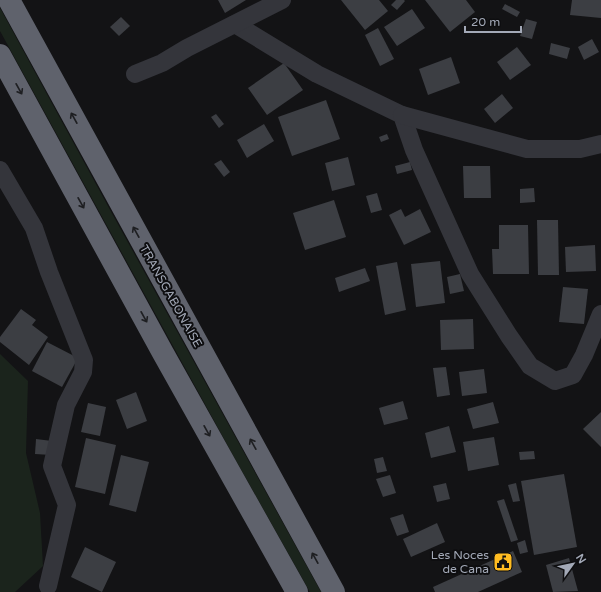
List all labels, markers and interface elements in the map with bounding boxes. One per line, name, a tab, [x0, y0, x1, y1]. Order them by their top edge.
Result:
scale bar	[465, 8, 521, 34]
text: 20 m	[471, 15, 500, 29]
one-way arrow	[15, 83, 23, 95]
one-way arrow	[70, 112, 77, 124]
one-way arrow	[78, 197, 86, 209]
one-way arrow	[132, 226, 139, 238]
street label: TRANSGABONAISE	[137, 242, 205, 350]
one-way arrow	[141, 311, 148, 323]
one-way arrow	[203, 425, 211, 437]
one-way arrow	[248, 438, 256, 450]
north arrow	[553, 544, 593, 584]
place label: Les Noces de Cana	[431, 548, 489, 576]
public building icon: Les Noces de Cana	[492, 551, 514, 573]
one-way arrow	[311, 552, 319, 564]
text: N	[573, 552, 589, 566]

